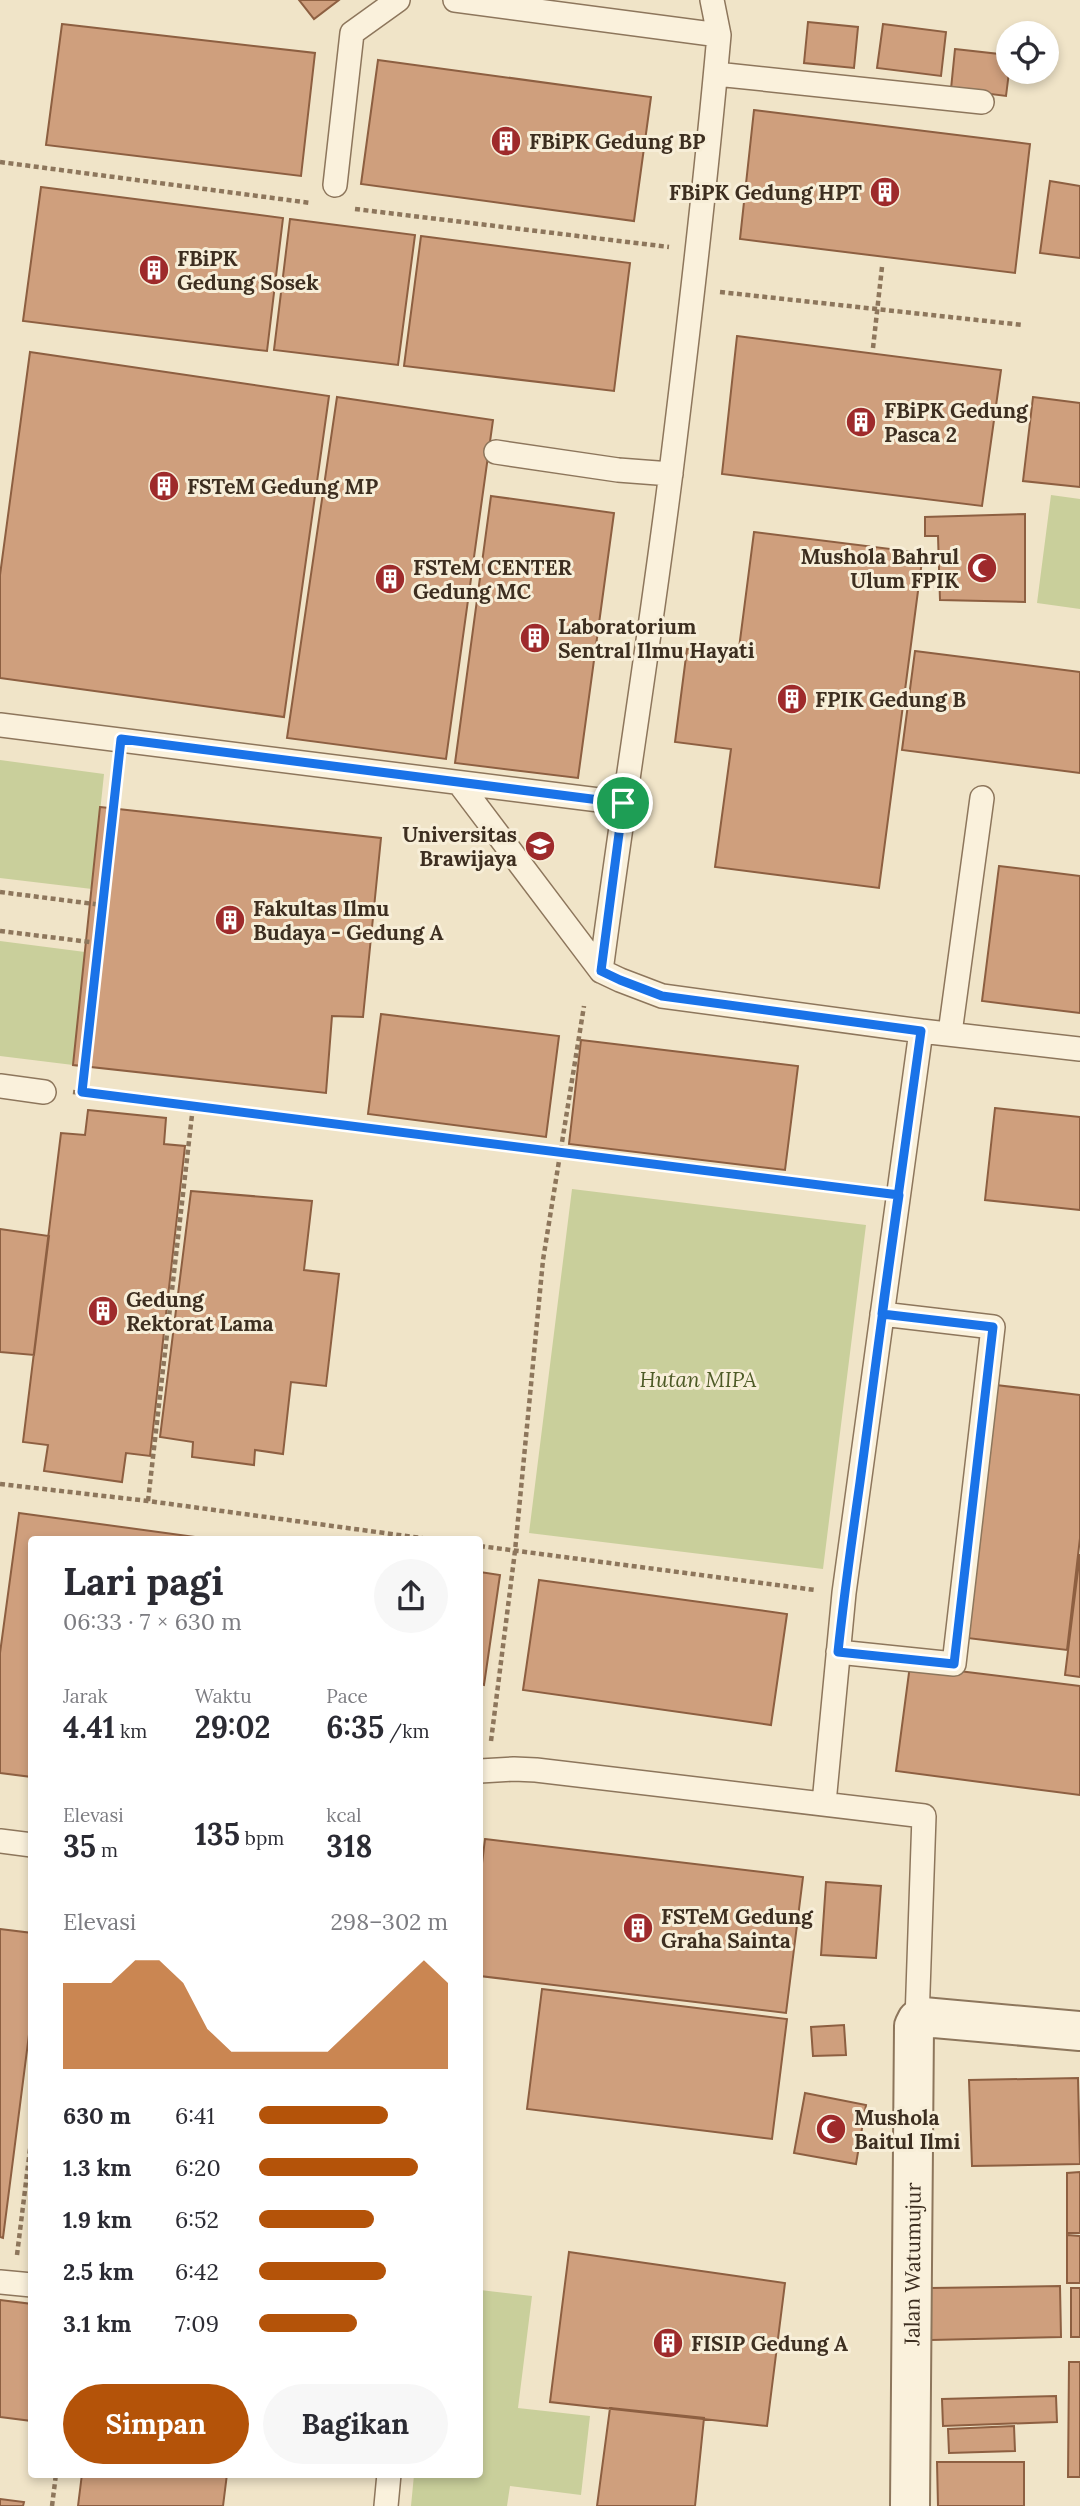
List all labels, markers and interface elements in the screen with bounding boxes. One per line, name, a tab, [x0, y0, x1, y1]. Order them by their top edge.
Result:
map controls	[996, 21, 1059, 84]
button: locate	[996, 21, 1059, 84]
building icon: FBiPK Gedung BP	[489, 124, 523, 158]
place label: FBiPK Gedung BP	[529, 128, 706, 155]
building icon: FBiPK Gedung HPT	[868, 175, 902, 209]
place label: FBiPK Gedung HPT	[669, 179, 862, 206]
place label: FBiPK Gedung Sosek	[177, 245, 319, 296]
building icon: FBiPK Gedung Sosek	[137, 253, 171, 287]
place label: FBiPK Gedung Pasca 2	[884, 397, 1029, 448]
building icon: FBiPK Gedung Pasca 2	[844, 405, 878, 439]
building icon: FSTeM Gedung MP	[147, 469, 181, 503]
place label: FSTeM Gedung MP	[187, 473, 379, 500]
place label: Mushola Bahrul Ulum FPIK	[800, 543, 959, 594]
mosque icon: Mushola Bahrul Ulum FPIK	[965, 551, 999, 585]
place label: FSTeM CENTER Gedung MC	[413, 554, 573, 605]
building icon: FSTeM CENTER Gedung MC	[373, 562, 407, 596]
place label: Laboratorium Sentral Ilmu Hayati	[558, 613, 755, 664]
building icon: Laboratorium Sentral Ilmu Hayati	[518, 621, 552, 655]
building icon: FPIK Gedung B	[775, 682, 809, 716]
place label: FPIK Gedung B	[815, 686, 966, 713]
pin	[593, 773, 653, 833]
icon: arrive	[604, 784, 642, 822]
place label: Universitas Brawijaya	[402, 821, 517, 872]
school or university icon: Universitas Brawijaya	[523, 829, 557, 863]
place label: Fakultas Ilmu Budaya - Gedung A	[253, 895, 444, 946]
building icon: Fakultas Ilmu Budaya - Gedung A	[213, 903, 247, 937]
place label: Gedung Rektorat Lama	[126, 1286, 274, 1337]
building icon: Gedung Rektorat Lama	[86, 1294, 120, 1328]
park label: Hutan MIPA	[639, 1366, 757, 1393]
text: Lari pagi	[63, 1557, 224, 1605]
button: share	[374, 1559, 448, 1633]
text: 06:33 · 7 × 630 m	[63, 1607, 242, 1636]
text: Jarak	[63, 1684, 108, 1708]
text: Waktu	[195, 1684, 252, 1708]
text: Pace	[326, 1684, 368, 1708]
text: 4.41	[63, 1708, 115, 1746]
text: 29:02	[195, 1708, 271, 1746]
text: 6:35	[326, 1708, 384, 1746]
text: km	[115, 1719, 147, 1743]
text: /km	[384, 1719, 429, 1743]
text: Elevasi	[63, 1803, 124, 1827]
text: kcal	[326, 1803, 361, 1827]
text: 135	[195, 1815, 240, 1853]
text: bpm	[240, 1826, 284, 1850]
text: 35	[63, 1827, 96, 1865]
text: 318	[326, 1827, 372, 1865]
text: m	[96, 1838, 118, 1862]
place label: FSTeM Gedung Graha Sainta	[661, 1903, 814, 1954]
text: Elevasi	[63, 1907, 136, 1936]
text: 298–302 m	[331, 1907, 448, 1936]
building icon: FSTeM Gedung Graha Sainta	[621, 1911, 655, 1945]
text: 630 m	[63, 2101, 131, 2130]
text: 6:41	[175, 2101, 215, 2130]
place label: Mushola Baitul Ilmi	[854, 2104, 960, 2155]
mosque icon: Mushola Baitul Ilmi	[814, 2112, 848, 2146]
text: 1.3 km	[63, 2153, 131, 2182]
text: 6:20	[175, 2153, 221, 2182]
street label: Jalan Watumujur	[898, 2182, 926, 2347]
text: 1.9 km	[63, 2205, 132, 2234]
text: 6:52	[175, 2205, 219, 2234]
text: 2.5 km	[63, 2257, 134, 2286]
text: 6:42	[175, 2257, 219, 2286]
text: 3.1 km	[63, 2309, 131, 2338]
text: 7:09	[175, 2309, 219, 2338]
building icon: FISIP Gedung A	[651, 2326, 685, 2360]
place label: FISIP Gedung A	[691, 2330, 848, 2357]
button: Simpan	[63, 2384, 249, 2464]
button: Bagikan	[263, 2384, 448, 2464]

